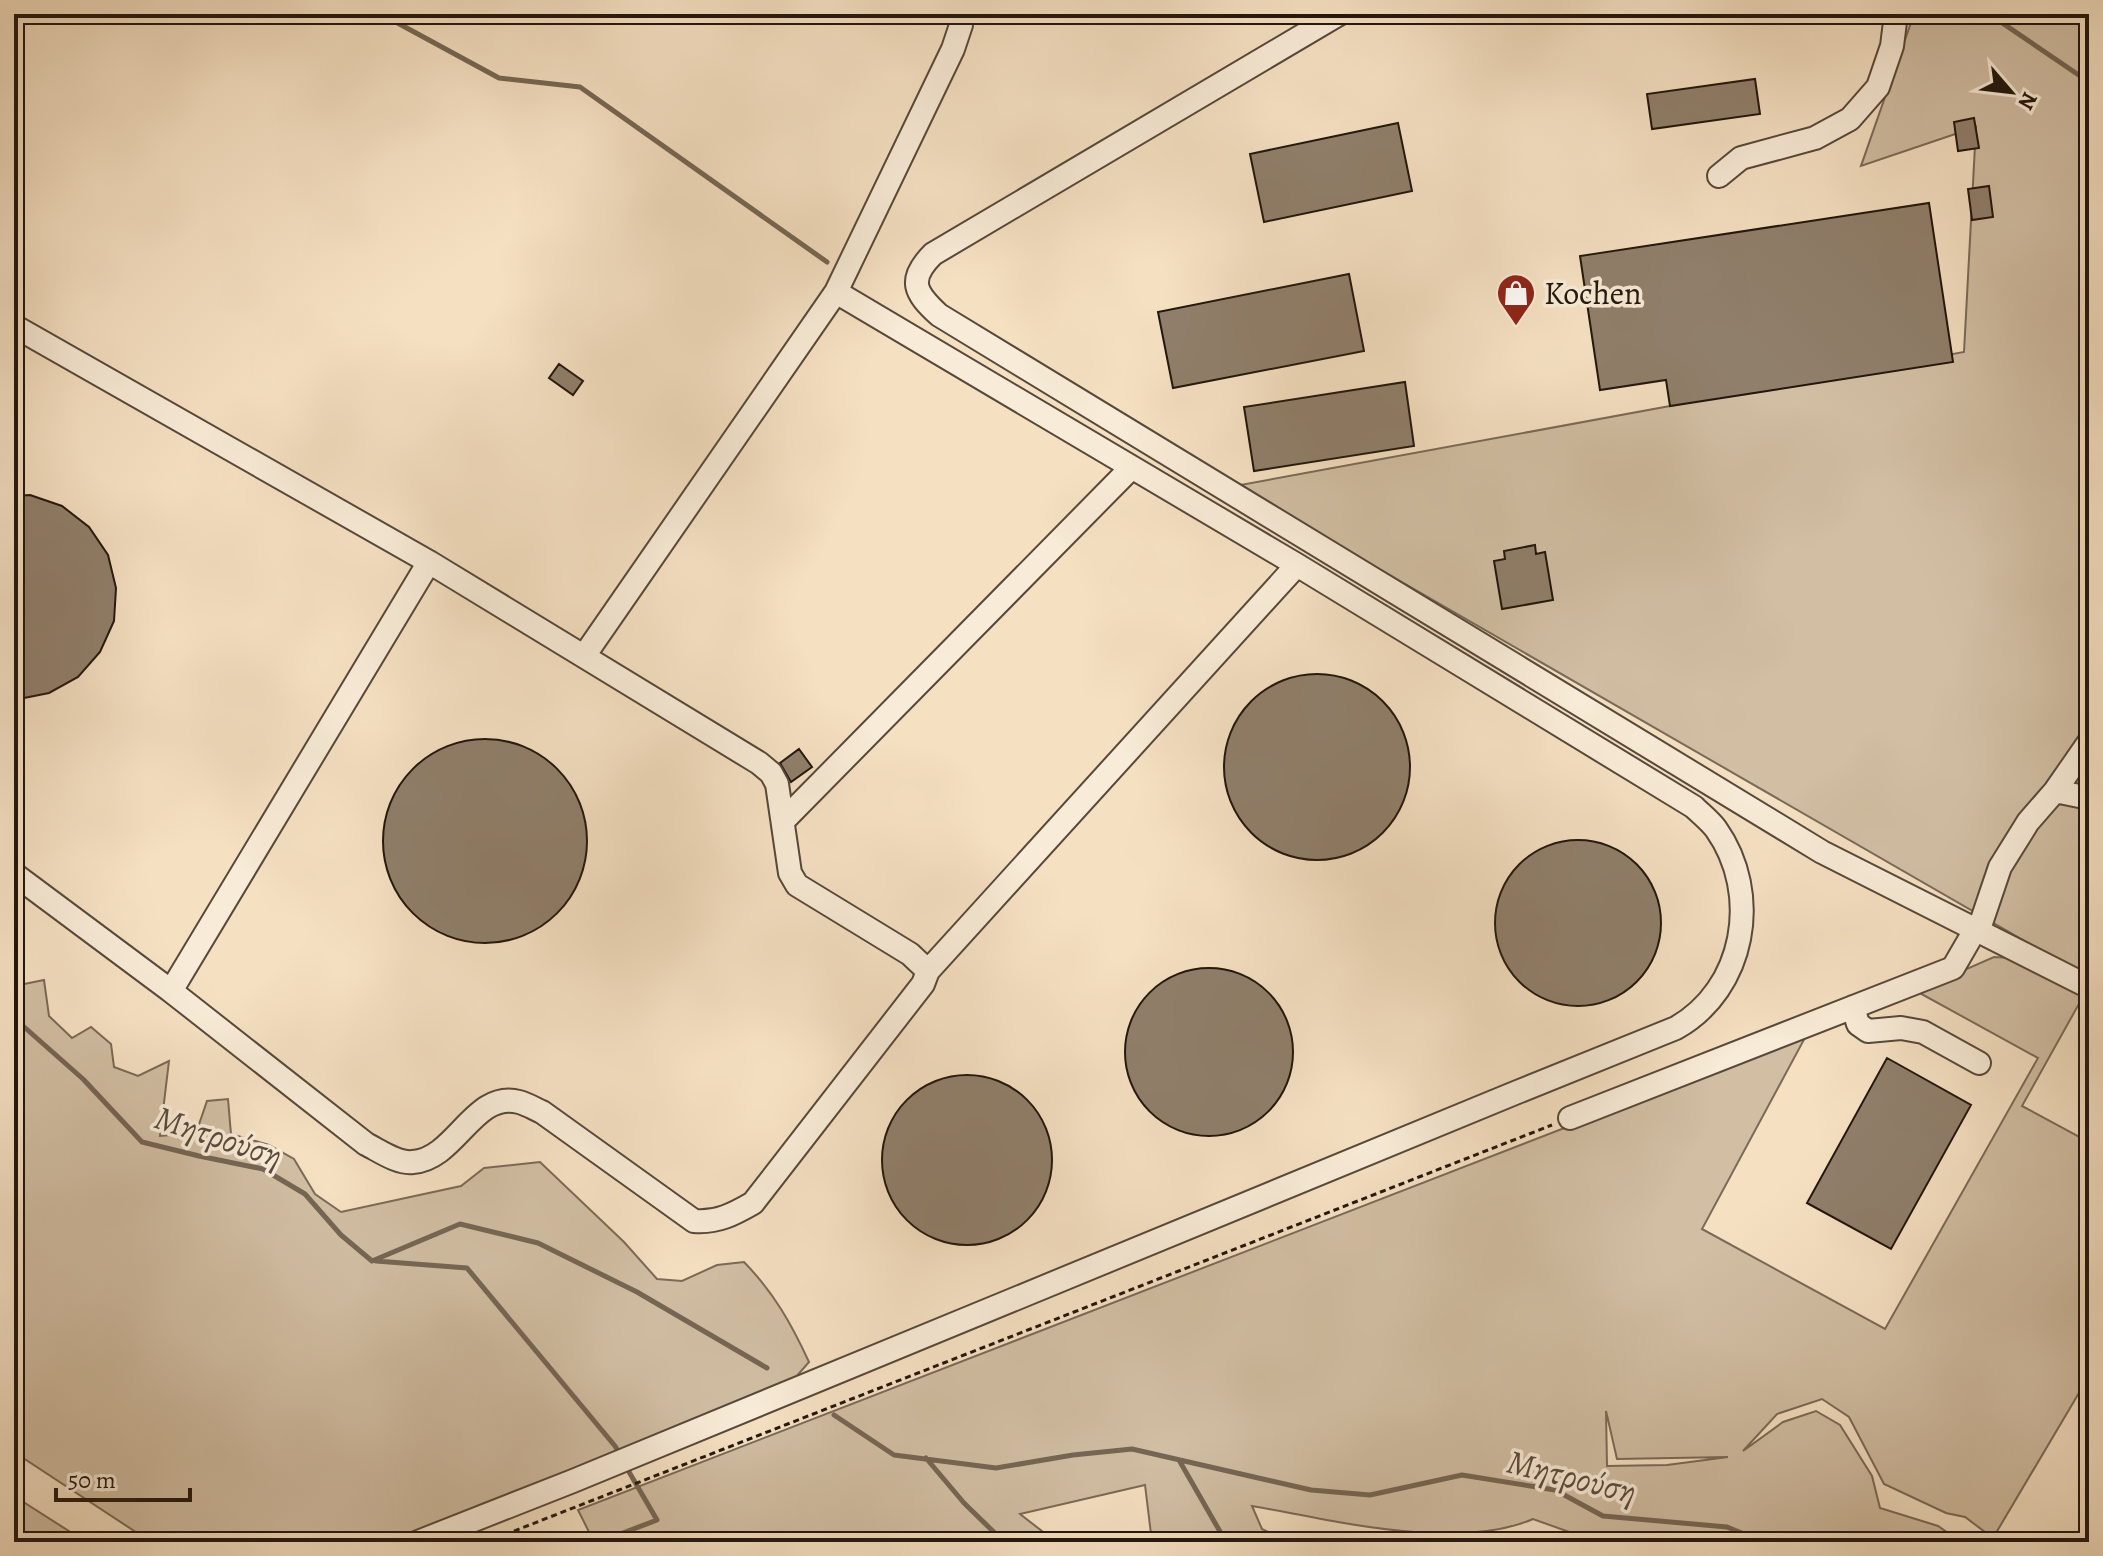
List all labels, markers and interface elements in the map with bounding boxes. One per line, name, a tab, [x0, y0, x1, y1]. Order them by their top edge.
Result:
north arrow	[1971, 52, 2051, 132]
text: N	[2011, 87, 2045, 115]
place label: Kochen	[1544, 271, 1642, 315]
shop icon: Kochen	[1495, 272, 1537, 327]
water label: Μητρούση	[149, 1094, 289, 1179]
water label: Μητρούση	[1502, 1438, 1641, 1515]
scale bar	[56, 1452, 190, 1502]
text: 50 m	[68, 1464, 116, 1496]

